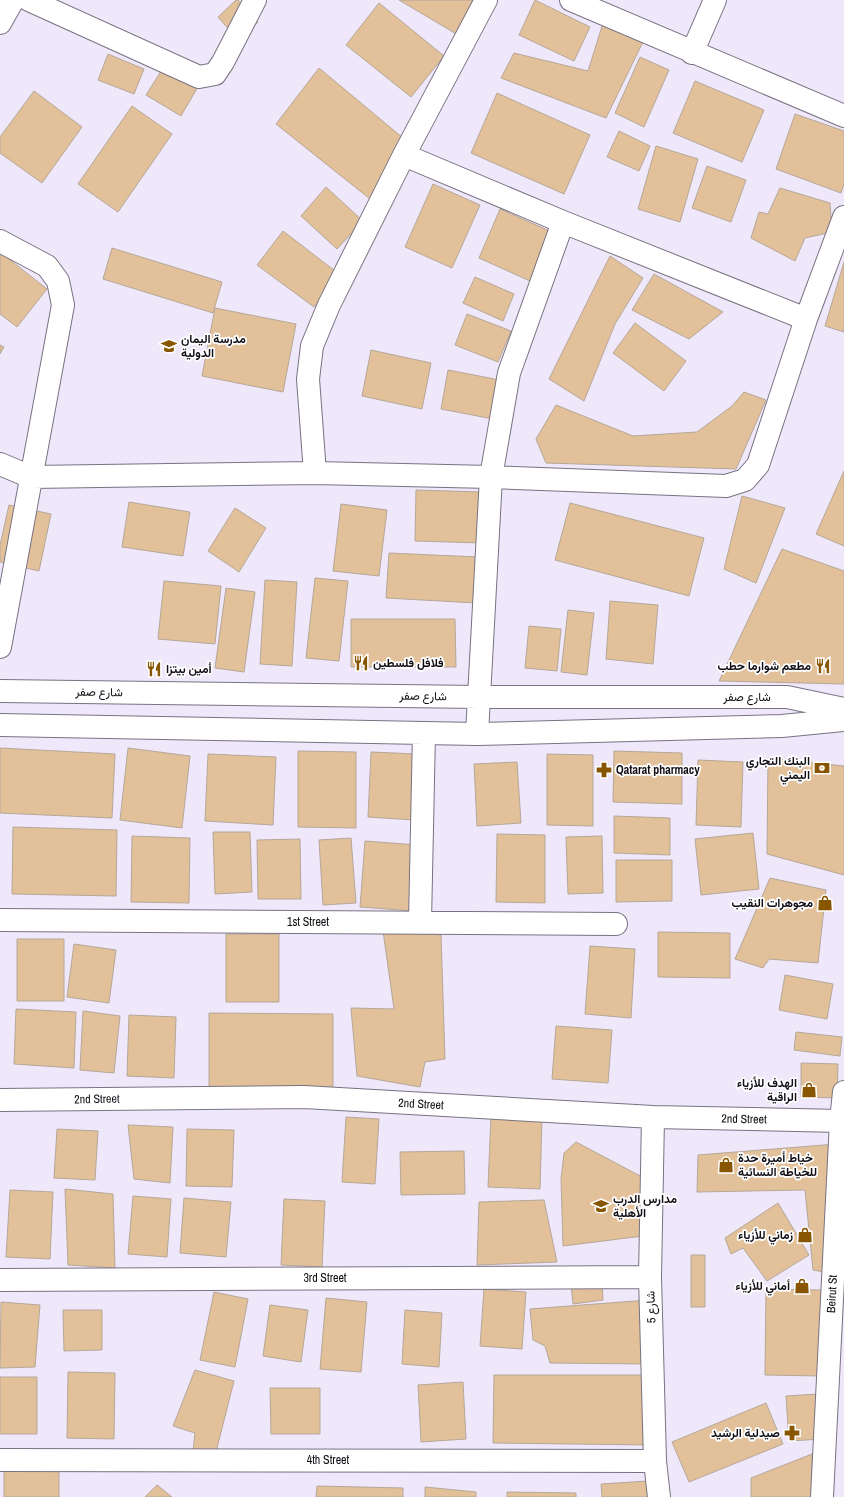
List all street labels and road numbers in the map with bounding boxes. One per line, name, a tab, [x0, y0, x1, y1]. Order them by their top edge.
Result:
street label: شارع صفر	[74, 684, 123, 701]
street label: شارع صفر	[398, 688, 447, 705]
street label: شارع صفر	[722, 689, 771, 706]
street label: 1st Street	[287, 914, 329, 930]
street label: 2nd Street	[74, 1091, 120, 1107]
street label: 2nd Street	[398, 1095, 444, 1113]
street label: 2nd Street	[721, 1111, 767, 1127]
street label: 3rd Street	[303, 1270, 347, 1286]
street label: Beirut St	[823, 1274, 841, 1314]
street label: شارع 5	[642, 1291, 661, 1323]
street label: 4th Street	[307, 1452, 350, 1468]

